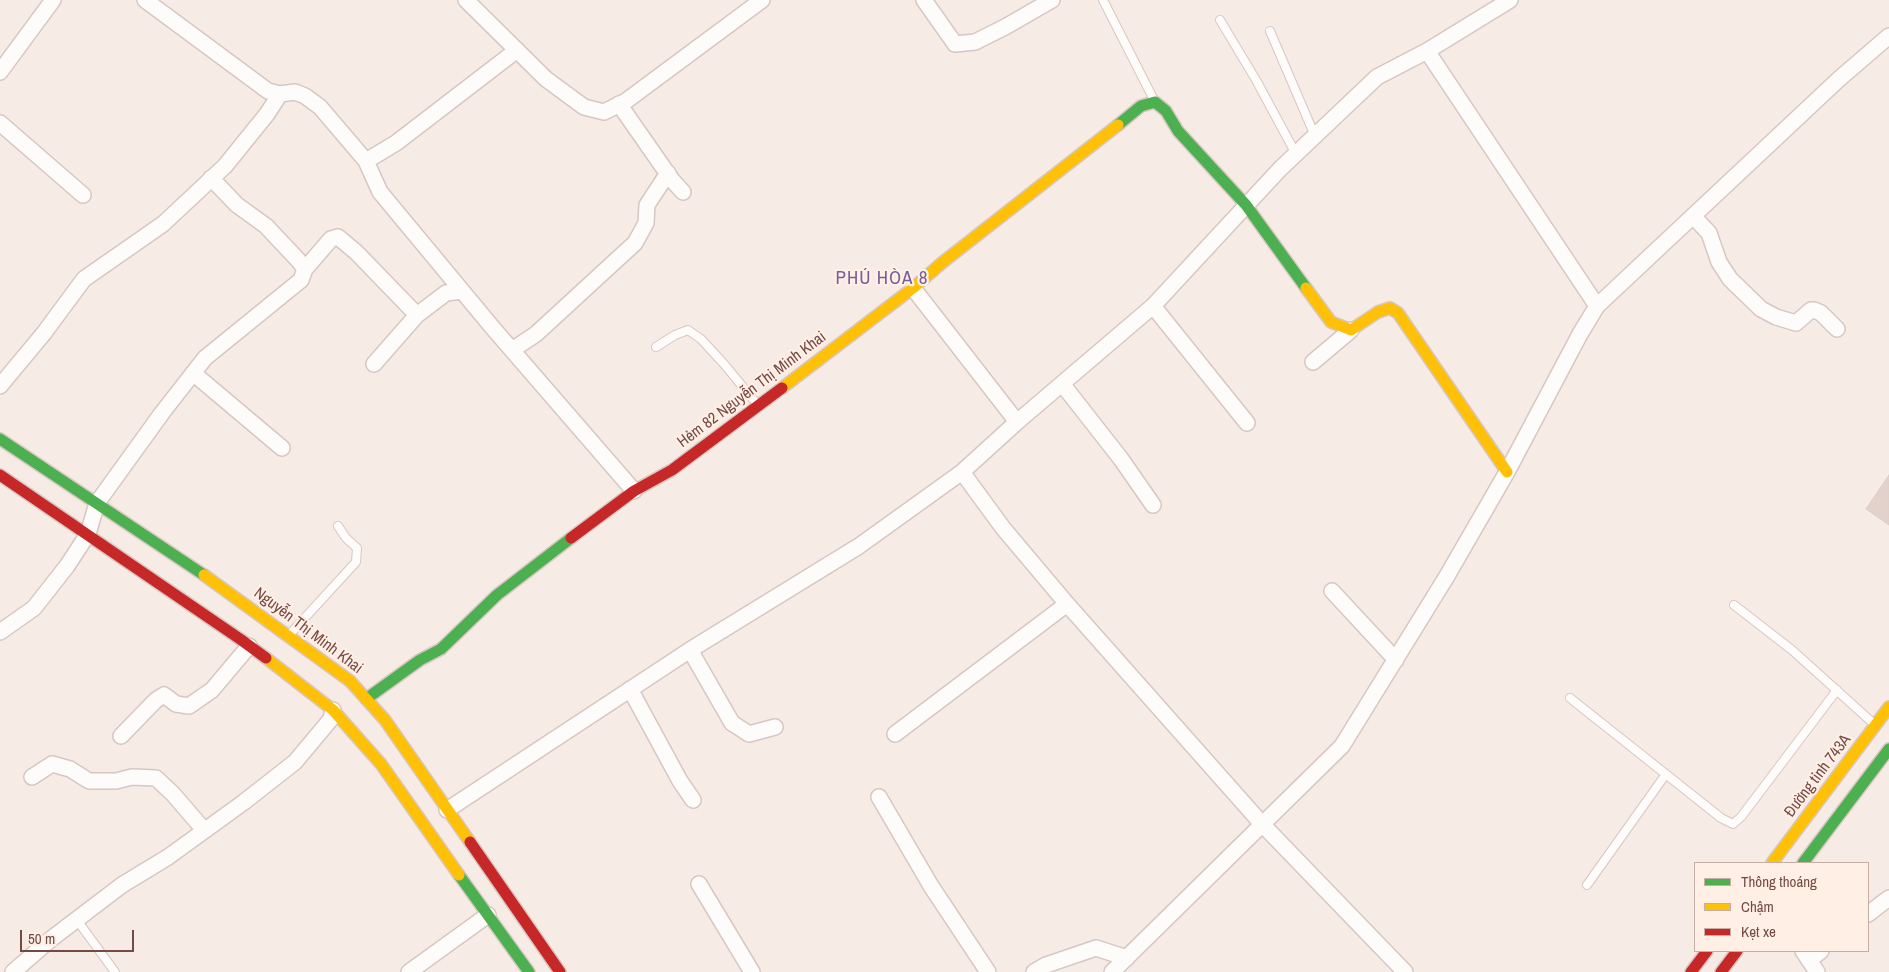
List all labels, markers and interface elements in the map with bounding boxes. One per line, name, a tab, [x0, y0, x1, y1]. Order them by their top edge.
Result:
district label: PHÚ HÒA 8	[834, 268, 930, 290]
street label: Hẻm 82 Nguyễn Thị Minh Khai	[674, 328, 830, 452]
street label: Nguyễn Thị Minh Khai	[250, 584, 366, 678]
street label: Đường tỉnh 743A	[1781, 731, 1855, 821]
legend	[1694, 862, 1869, 952]
text: Thông thoáng	[1741, 871, 1817, 892]
text: Chậm	[1741, 896, 1774, 917]
scale bar	[22, 920, 136, 952]
text: Kẹt xe	[1741, 921, 1776, 942]
text: 50 m	[28, 928, 55, 949]

